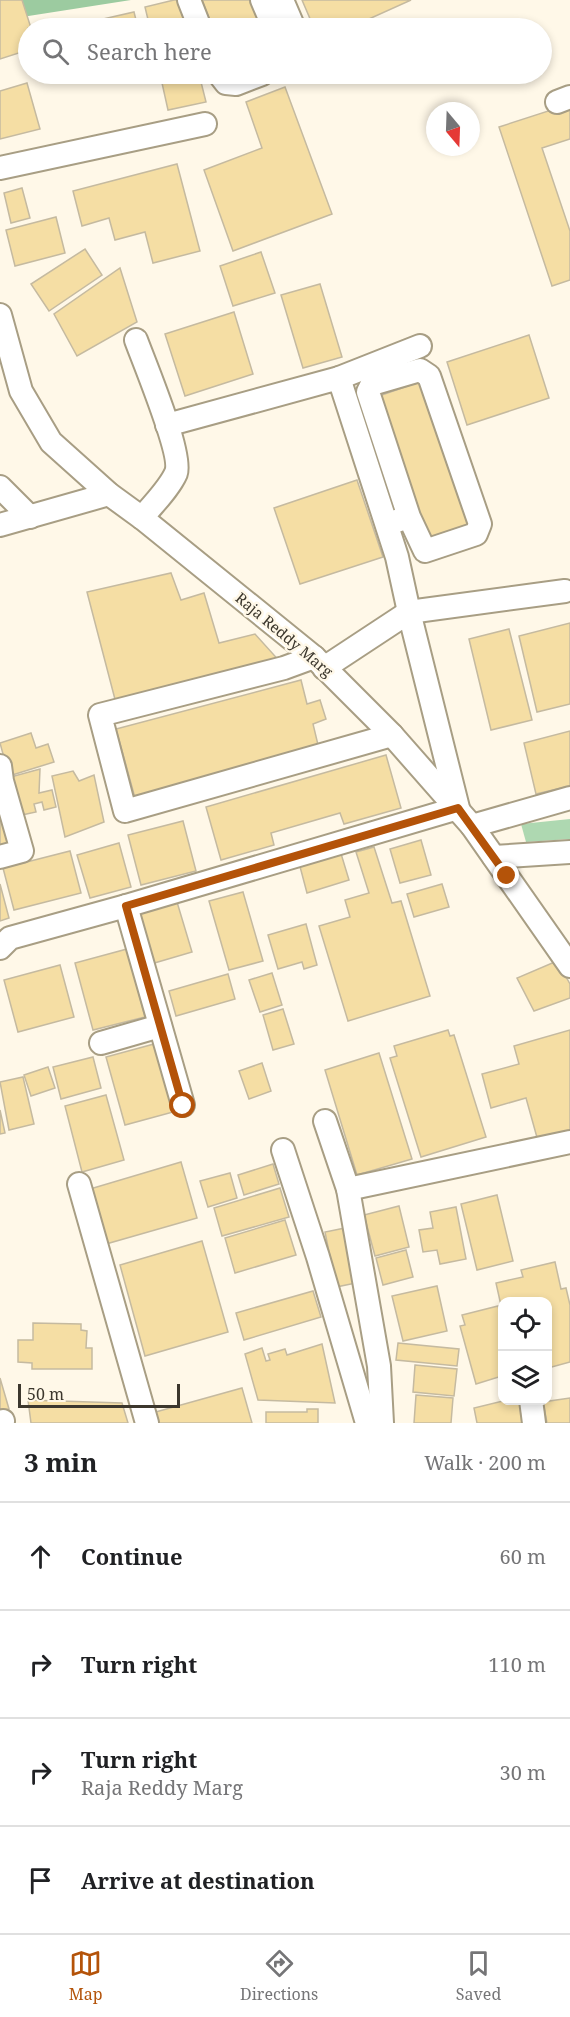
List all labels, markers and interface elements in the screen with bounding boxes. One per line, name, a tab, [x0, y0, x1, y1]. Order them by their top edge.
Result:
search box	[18, 18, 552, 84]
icon: search	[39, 35, 72, 68]
text: Search here	[87, 36, 212, 66]
north arrow	[426, 102, 480, 156]
street label: Raja Reddy Marg	[232, 588, 338, 681]
route end	[493, 862, 519, 888]
route start	[169, 1092, 195, 1118]
map controls	[498, 1297, 552, 1405]
button: locate	[498, 1297, 552, 1351]
button: layers	[498, 1351, 552, 1405]
scale bar	[18, 1381, 180, 1408]
text: 50 m	[27, 1383, 64, 1405]
text: 3 min	[24, 1444, 98, 1480]
text: Walk · 200 m	[424, 1449, 546, 1476]
icon: ahead	[24, 1540, 57, 1573]
text: Continue	[81, 1541, 183, 1571]
text: 60 m	[500, 1543, 546, 1570]
icon: right	[24, 1648, 57, 1681]
text: Turn right	[81, 1649, 197, 1679]
text: 110 m	[488, 1651, 546, 1678]
text: Turn right	[81, 1744, 197, 1774]
icon: right	[24, 1756, 57, 1789]
text: 30 m	[500, 1759, 546, 1786]
text: Raja Reddy Marg	[81, 1774, 243, 1801]
icon: arrive	[24, 1864, 57, 1897]
text: Arrive at destination	[81, 1865, 315, 1895]
tab: Map	[69, 1947, 103, 2005]
tab: Directions	[240, 1947, 318, 2005]
tab: Saved	[456, 1947, 501, 2005]

